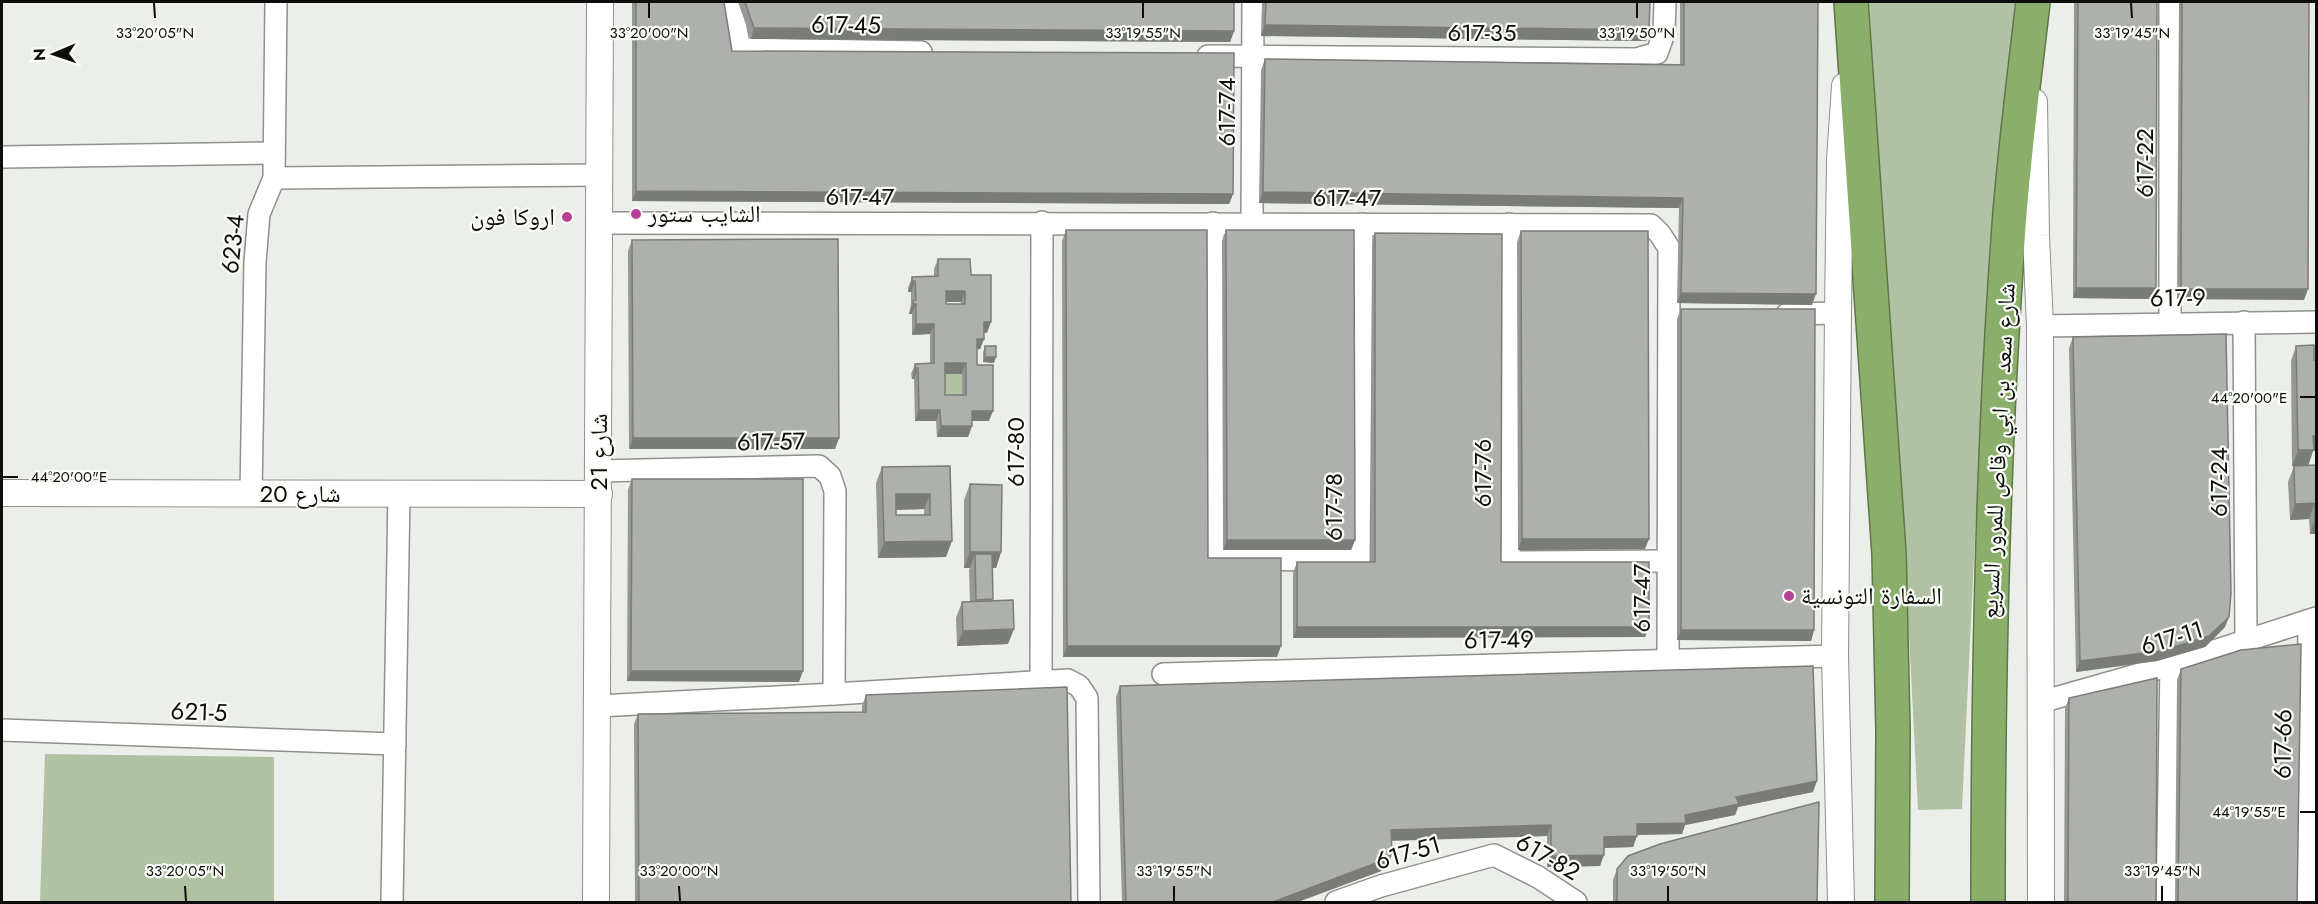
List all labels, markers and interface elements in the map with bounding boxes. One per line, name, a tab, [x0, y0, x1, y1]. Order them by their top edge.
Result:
street label: 617-45	[811, 6, 881, 43]
street label: 617-35	[1448, 15, 1516, 50]
text: 33°20'05"N	[116, 22, 194, 44]
text: 33°20'00"N	[610, 22, 688, 44]
text: 33°19'55"N	[1105, 22, 1181, 44]
text: 33°19'50"N	[1599, 22, 1675, 44]
text: 33°19'45"N	[2094, 22, 2170, 44]
north arrow	[24, 24, 84, 84]
text: N	[28, 48, 51, 61]
street label: 617-74	[1209, 78, 1244, 146]
street label: 617-22	[2127, 128, 2162, 198]
street label: 617-47	[826, 179, 895, 214]
street label: 617-47	[1313, 180, 1382, 215]
place label: الشايب ستور	[647, 196, 761, 231]
place label: اروكا فون	[470, 199, 555, 234]
marker: الشايب ستور	[629, 207, 643, 221]
marker: اروكا فون	[560, 210, 574, 224]
street label: 623-4	[212, 212, 253, 275]
street label: 617-9	[2150, 280, 2206, 315]
street label: شارع سعد بن ابي وقاص للمرور السريع	[1971, 282, 2026, 620]
text: 44°20'00"E	[2211, 387, 2287, 409]
street label: شارع 21	[581, 413, 616, 491]
street label: 617-80	[998, 417, 1033, 487]
street label: 617-57	[736, 423, 806, 460]
street label: 617-76	[1465, 439, 1500, 507]
street label: 617-24	[2201, 447, 2236, 517]
text: 44°20'00"E	[31, 466, 107, 488]
street label: 617-78	[1316, 473, 1351, 541]
street label: شارع 20	[260, 476, 340, 511]
street label: 617-47	[1624, 563, 1659, 632]
place label: السفارة التونسية	[1801, 578, 1942, 613]
marker: السفارة التونسية	[1782, 589, 1796, 603]
street label: 617-11	[2136, 611, 2208, 664]
street label: 617-49	[1464, 621, 1534, 658]
street label: 621-5	[170, 693, 228, 730]
street label: 617-66	[2264, 709, 2301, 779]
text: 44°19'55"E	[2212, 801, 2286, 823]
street label: 617-82	[1510, 824, 1587, 889]
street label: 617-51	[1371, 827, 1445, 879]
text: 33°20'05"N	[146, 860, 224, 882]
text: 33°20'00"N	[640, 860, 718, 882]
text: 33°19'55"N	[1136, 860, 1212, 882]
text: 33°19'50"N	[1630, 860, 1706, 882]
text: 33°19'45"N	[2124, 860, 2200, 882]

